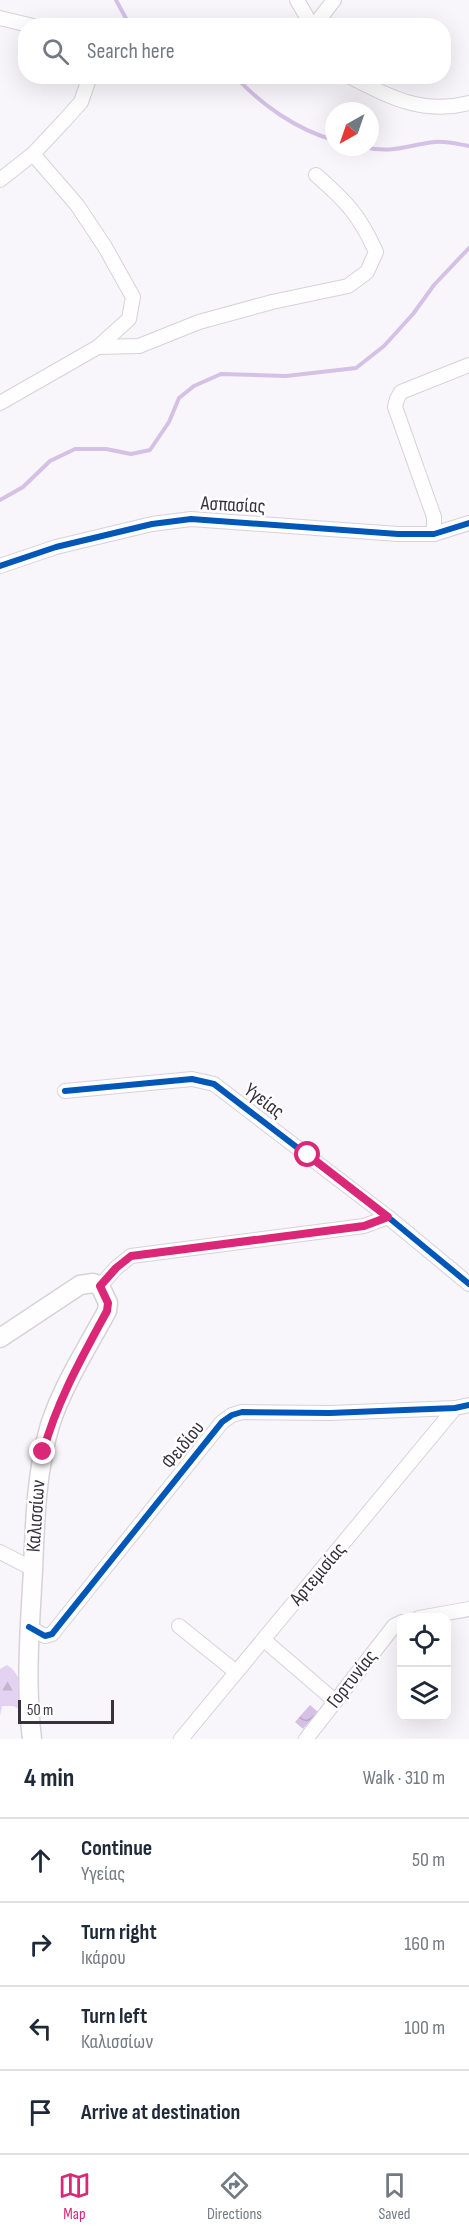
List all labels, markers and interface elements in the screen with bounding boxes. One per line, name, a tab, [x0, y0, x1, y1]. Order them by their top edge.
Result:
search box	[18, 18, 451, 84]
icon: search	[39, 35, 72, 68]
text: Search here	[87, 38, 174, 65]
north arrow	[325, 102, 379, 156]
street label: Ασπασίας	[199, 491, 266, 519]
street label: Υγείας	[239, 1078, 289, 1124]
route start	[294, 1141, 320, 1167]
street label: Φειδίου	[157, 1416, 209, 1474]
route end	[29, 1438, 55, 1464]
street label: Καλισσίων	[22, 1479, 50, 1553]
street label: Αρτεμισίας	[284, 1538, 351, 1611]
map controls	[397, 1613, 451, 1721]
button: locate	[397, 1613, 451, 1667]
street label: Γορτυνίας	[322, 1645, 382, 1713]
button: layers	[397, 1667, 451, 1721]
scale bar	[18, 1697, 114, 1724]
text: 50 m	[27, 1701, 53, 1720]
text: 4 min	[24, 1763, 74, 1794]
text: Walk · 310 m	[363, 1766, 445, 1790]
text: Continue	[81, 1835, 152, 1862]
icon: ahead	[24, 1844, 57, 1877]
text: 50 m	[412, 1848, 445, 1872]
text: Υγείας	[81, 1862, 125, 1886]
text: Turn right	[81, 1919, 157, 1946]
icon: right	[24, 1928, 57, 1961]
text: 160 m	[404, 1932, 445, 1956]
text: Ικάρου	[81, 1946, 126, 1970]
text: Turn left	[81, 2003, 147, 2030]
icon: left	[24, 2012, 57, 2045]
text: 100 m	[404, 2016, 445, 2040]
text: Καλισσίων	[81, 2030, 153, 2054]
icon: arrive	[24, 2096, 57, 2129]
text: Arrive at destination	[81, 2099, 240, 2126]
tab: Map	[58, 2169, 91, 2224]
tab: Directions	[207, 2169, 262, 2224]
tab: Saved	[378, 2169, 411, 2224]

